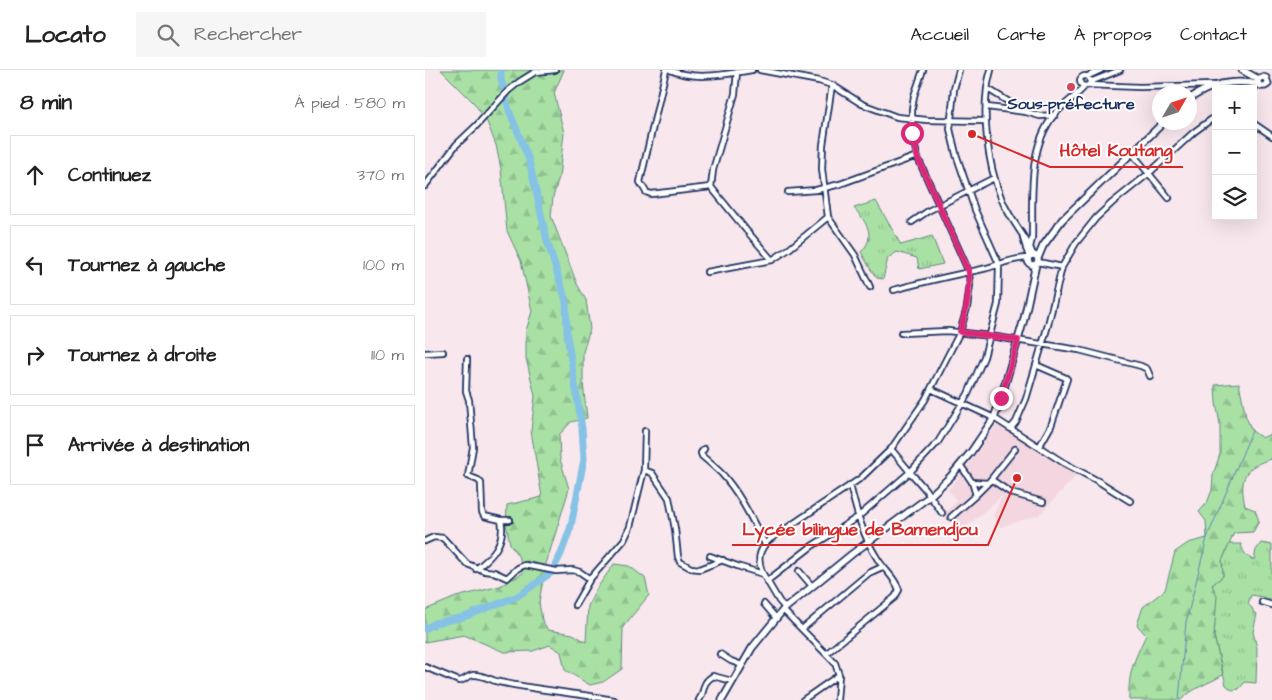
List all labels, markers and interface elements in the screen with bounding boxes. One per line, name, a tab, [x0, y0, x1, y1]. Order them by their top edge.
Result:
search box	[136, 12, 486, 57]
text: Locato	[25, 18, 106, 52]
icon: search	[154, 21, 182, 49]
text: Rechercher	[194, 21, 302, 48]
text: Accueil	[910, 22, 969, 47]
text: Carte	[997, 22, 1046, 47]
text: À propos	[1074, 22, 1152, 47]
text: Contact	[1180, 22, 1247, 47]
marker: Sous-préfecture	[1065, 81, 1077, 93]
north arrow	[1152, 85, 1197, 130]
map controls	[1212, 85, 1257, 220]
button: +	[1212, 85, 1257, 130]
text: 8 min	[20, 88, 72, 117]
text: À pied · 580 m	[294, 92, 405, 114]
place label: Sous-préfecture	[1006, 93, 1135, 115]
route start	[901, 122, 924, 145]
button: −	[1212, 130, 1257, 175]
callout: Hôtel Koutang	[1050, 134, 1183, 167]
text: Hôtel Koutang	[1060, 138, 1173, 164]
icon: ahead	[21, 161, 49, 189]
text: Continuez	[68, 162, 151, 189]
text: 370 m	[357, 164, 404, 186]
button: layers	[1212, 175, 1257, 220]
icon: left	[21, 251, 49, 279]
text: Tournez à gauche	[68, 252, 226, 279]
text: 100 m	[363, 254, 404, 276]
icon: right	[21, 341, 49, 369]
text: Tournez à droite	[68, 342, 216, 369]
text: 110 m	[371, 344, 404, 366]
route end	[990, 387, 1013, 410]
icon: arrive	[21, 431, 49, 459]
text: Arrivée à destination	[68, 432, 249, 459]
callout: Lycée bilingue de Bamendjou	[732, 512, 988, 545]
text: Lycée bilingue de Bamendjou	[742, 517, 978, 543]

